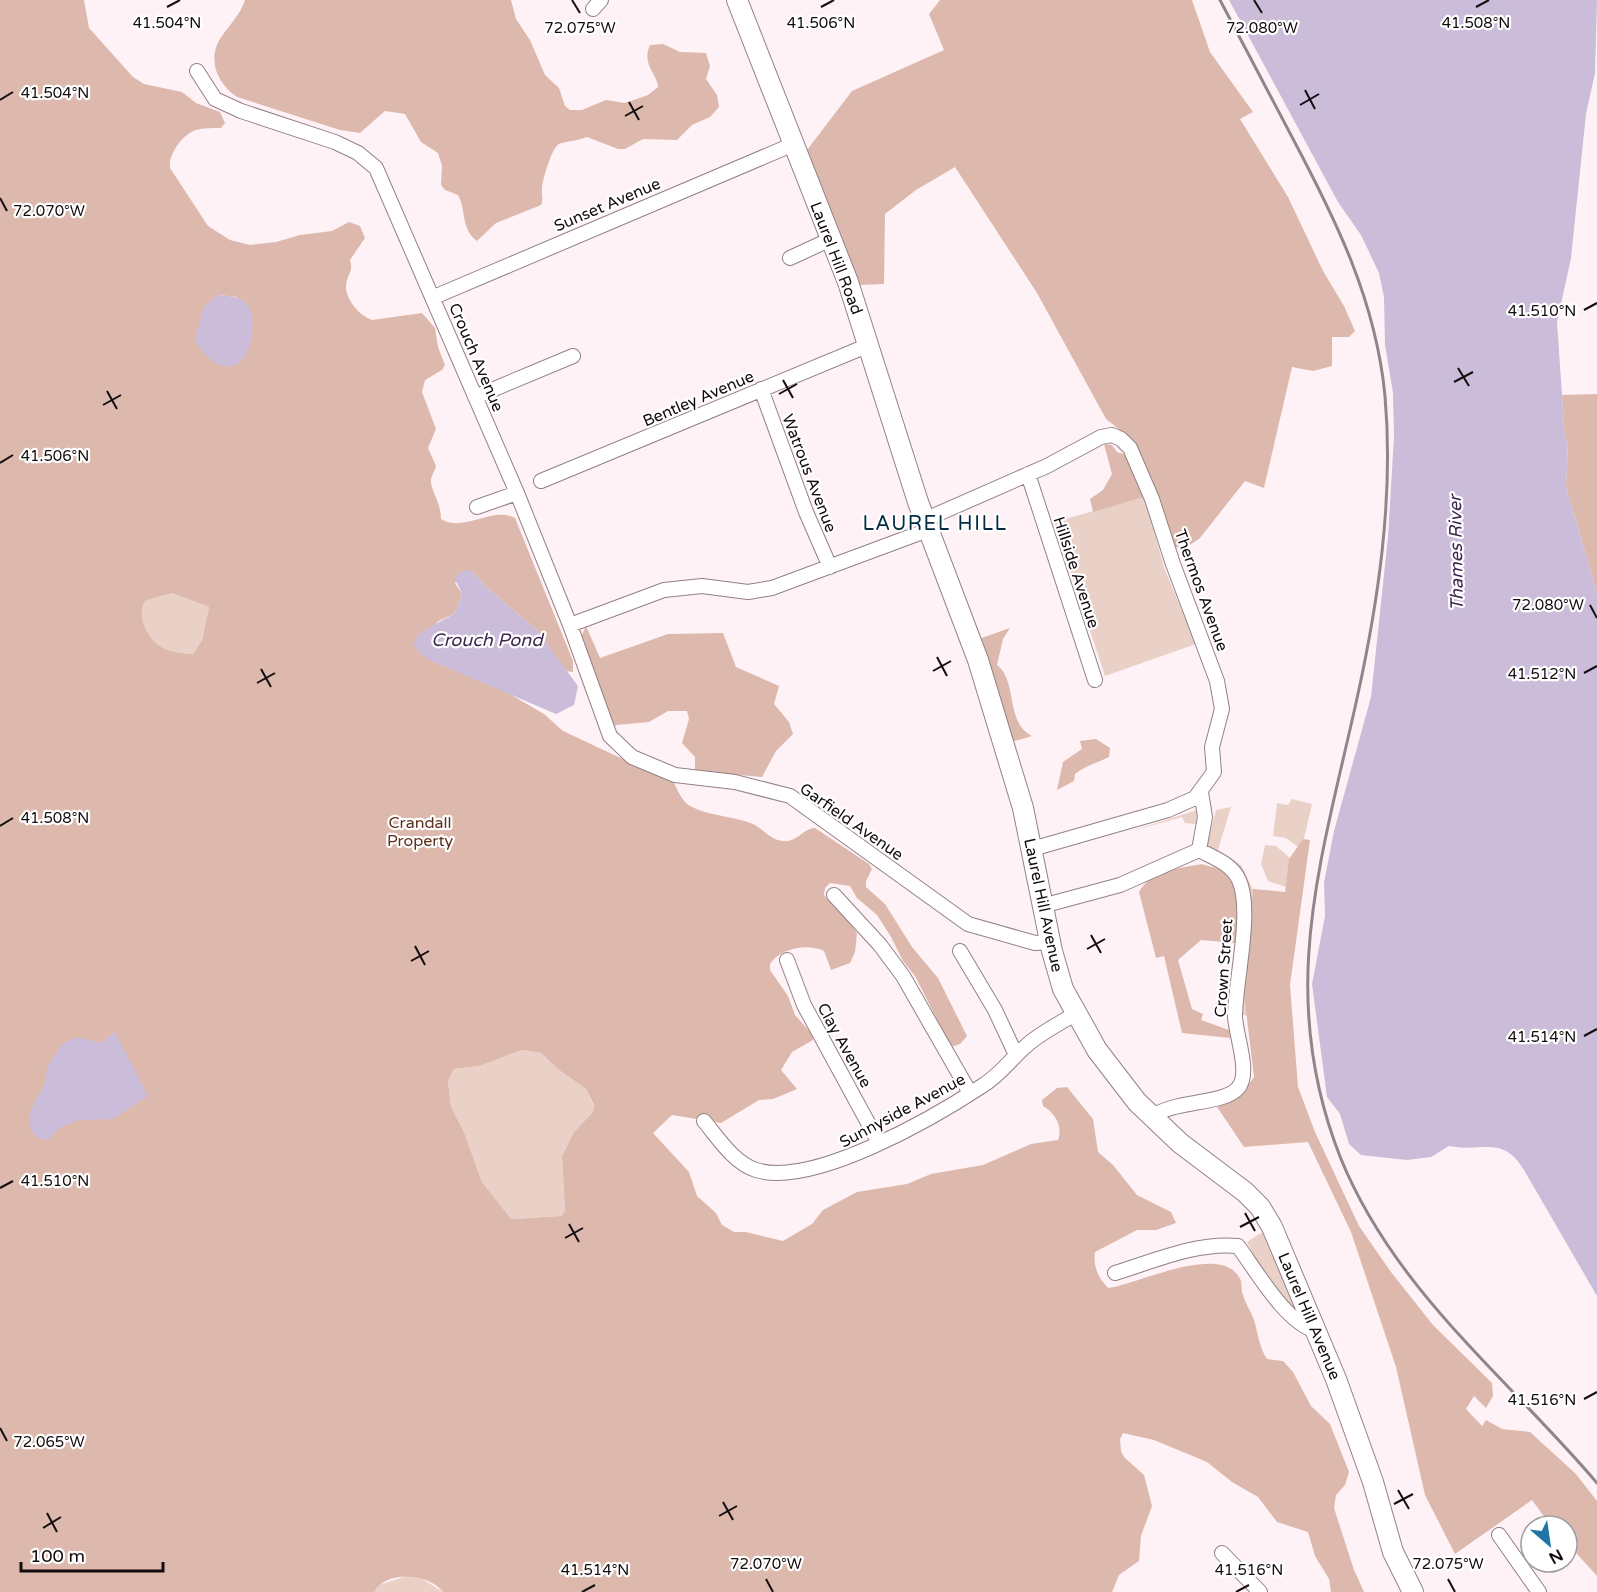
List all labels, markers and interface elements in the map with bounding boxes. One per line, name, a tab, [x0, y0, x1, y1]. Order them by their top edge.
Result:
text: 41.504°N	[133, 14, 201, 32]
text: 41.506°N	[787, 14, 855, 32]
text: 41.508°N	[1442, 14, 1510, 32]
text: 72.075°W	[544, 19, 616, 37]
text: 72.080°W	[1226, 19, 1298, 37]
text: 41.504°N	[21, 84, 89, 102]
street label: Sunset Avenue	[551, 174, 664, 236]
street label: Laurel Hill Road	[805, 199, 867, 318]
text: 72.070°W	[13, 202, 85, 220]
street label: Crouch Avenue	[444, 300, 508, 415]
text: 41.510°N	[1508, 302, 1576, 320]
street label: Bentley Avenue	[640, 367, 757, 431]
street label: Watrous Avenue	[777, 411, 841, 535]
text: 41.506°N	[21, 447, 89, 465]
water label: Thames River	[1444, 493, 1468, 611]
district label: LAUREL HILL	[863, 512, 1007, 536]
street label: Hillside Avenue	[1049, 514, 1104, 631]
street label: Thermos Avenue	[1170, 527, 1232, 654]
text: 72.080°W	[1512, 596, 1584, 614]
water label: Crouch Pond	[431, 629, 545, 651]
text: 41.512°N	[1508, 665, 1576, 683]
street label: Garfield Avenue	[796, 779, 907, 865]
text: 41.508°N	[21, 809, 89, 827]
park label: Crandall Property	[387, 813, 453, 851]
street label: Laurel Hill Avenue	[1019, 836, 1067, 974]
street label: Crown Street	[1211, 918, 1237, 1018]
street label: Clay Avenue	[813, 1000, 876, 1091]
text: 41.514°N	[1508, 1028, 1576, 1046]
street label: Sunnyside Avenue	[836, 1069, 969, 1152]
text: 41.510°N	[21, 1172, 89, 1190]
street label: Laurel Hill Avenue	[1273, 1250, 1345, 1383]
text: 41.516°N	[1508, 1391, 1576, 1409]
text: 72.065°W	[13, 1433, 85, 1451]
north arrow	[1519, 1514, 1579, 1574]
scale bar	[21, 1535, 164, 1573]
text: N	[1545, 1544, 1566, 1568]
text: 100 m	[30, 1545, 85, 1567]
text: 72.070°W	[730, 1555, 802, 1573]
text: 72.075°W	[1412, 1555, 1484, 1573]
text: 41.514°N	[561, 1561, 629, 1579]
text: 41.516°N	[1215, 1561, 1283, 1579]

